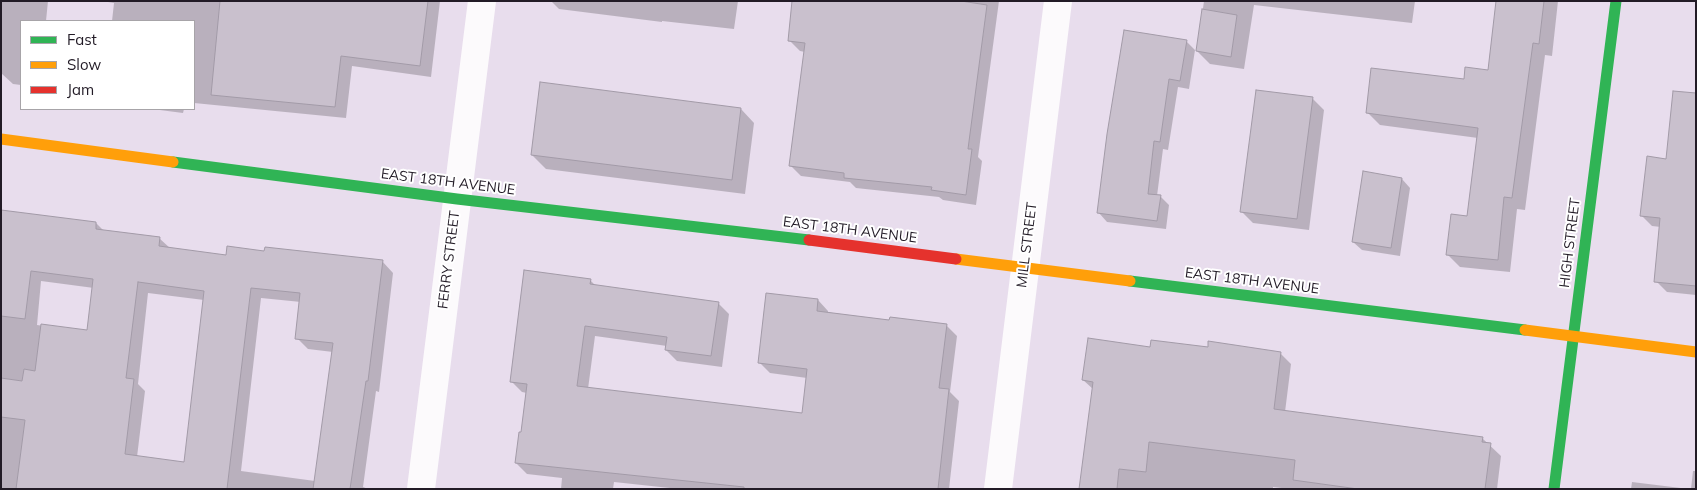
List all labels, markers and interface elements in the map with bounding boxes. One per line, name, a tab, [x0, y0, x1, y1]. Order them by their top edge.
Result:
legend	[20, 20, 195, 110]
text: Fast	[67, 30, 97, 49]
text: Slow	[67, 55, 101, 74]
text: Jam	[67, 80, 94, 99]
street label: EAST 18TH AVENUE	[380, 165, 516, 199]
street label: HIGH STREET	[1556, 197, 1584, 289]
street label: MILL STREET	[1013, 201, 1041, 289]
street label: FERRY STREET	[435, 210, 463, 310]
street label: EAST 18TH AVENUE	[782, 213, 918, 247]
street label: EAST 18TH AVENUE	[1184, 264, 1320, 298]

